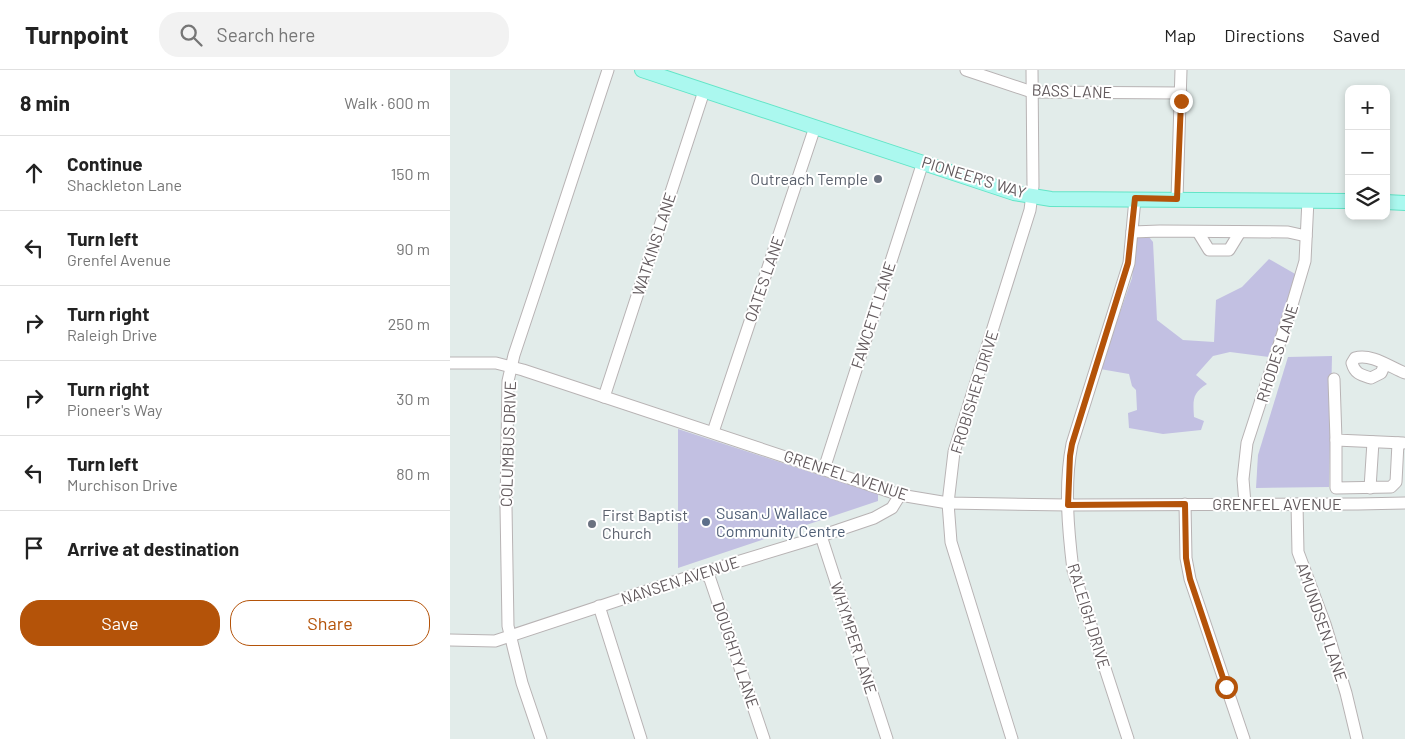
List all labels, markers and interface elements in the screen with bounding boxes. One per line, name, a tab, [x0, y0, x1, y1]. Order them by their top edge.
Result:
search box	[159, 12, 509, 57]
text: Turnpoint	[25, 20, 129, 49]
icon: search	[177, 21, 205, 49]
text: Search here	[217, 23, 315, 46]
text: Map	[1164, 24, 1196, 46]
text: Directions	[1224, 24, 1305, 46]
text: Saved	[1333, 24, 1380, 46]
street label: BASS LANE	[1031, 80, 1113, 101]
map controls	[1345, 85, 1390, 220]
button: +	[1345, 85, 1390, 130]
text: 8 min	[20, 90, 70, 115]
route end	[1170, 90, 1193, 113]
text: Walk · 600 m	[344, 93, 430, 112]
button: −	[1345, 130, 1390, 175]
text: Continue	[67, 152, 143, 175]
street label: PIONEER'S WAY	[920, 152, 1029, 201]
icon: ahead	[20, 159, 48, 187]
text: 150 m	[391, 164, 430, 183]
place label: Outreach Temple	[750, 169, 868, 188]
marker: Outreach Temple	[872, 173, 884, 185]
text: Shackleton Lane	[67, 175, 182, 194]
button: layers	[1345, 175, 1390, 220]
street label: WATKINS LANE	[628, 190, 679, 298]
text: Turn left	[67, 227, 138, 250]
street label: OATES LANE	[740, 233, 787, 324]
icon: left	[20, 234, 48, 262]
text: 90 m	[396, 239, 430, 258]
text: Grenfel Avenue	[67, 250, 171, 269]
street label: FAWCETT LANE	[846, 259, 899, 371]
street label: RHODES LANE	[1252, 301, 1301, 404]
text: Turn right	[67, 302, 149, 325]
icon: right	[20, 309, 48, 337]
text: 250 m	[388, 314, 430, 333]
text: Raleigh Drive	[67, 325, 157, 344]
street label: FROBISHER DRIVE	[946, 328, 1001, 456]
text: Turn right	[67, 377, 149, 400]
street label: COLUMBUS DRIVE	[496, 381, 519, 507]
icon: right	[20, 384, 48, 412]
text: 30 m	[396, 389, 430, 408]
text: Pioneer's Way	[67, 400, 162, 419]
street label: GRENFEL AVENUE	[782, 445, 911, 504]
text: Turn left	[67, 452, 138, 475]
icon: left	[20, 459, 48, 487]
text: 80 m	[396, 464, 430, 483]
text: Murchison Drive	[67, 475, 178, 494]
street label: GRENFEL AVENUE	[1212, 494, 1342, 513]
place label: Susan J Wallace Community Centre	[716, 503, 846, 540]
place label: First Baptist Church	[602, 505, 688, 542]
marker: Susan J Wallace Community Centre	[700, 516, 712, 528]
marker: First Baptist Church	[586, 518, 598, 530]
icon: arrive	[20, 534, 48, 562]
text: Arrive at destination	[67, 537, 239, 560]
street label: NANSEN AVENUE	[618, 551, 741, 608]
street label: AMUNDSEN LANE	[1293, 560, 1352, 684]
street label: RALEIGH DRIVE	[1064, 561, 1115, 671]
street label: WHYMPER LANE	[827, 579, 882, 696]
street label: DOUGHTY LANE	[709, 599, 764, 711]
button: Save	[20, 600, 220, 646]
button: Share	[230, 600, 430, 646]
route start	[1215, 676, 1238, 699]

